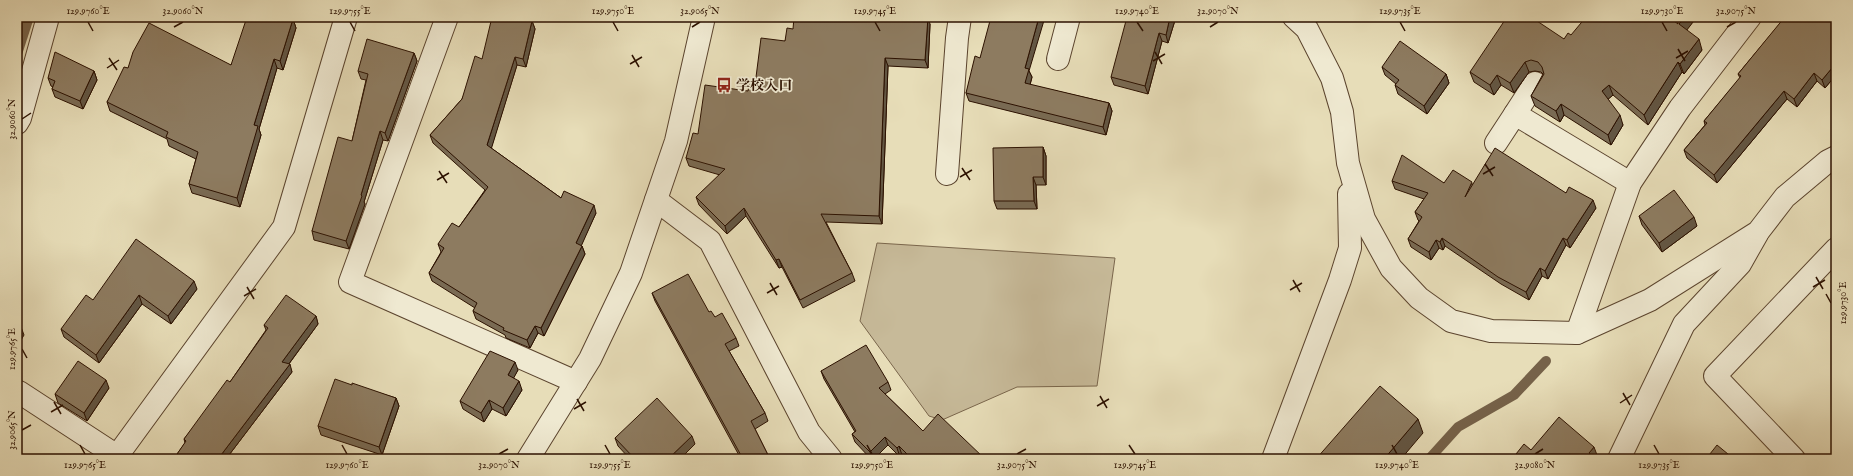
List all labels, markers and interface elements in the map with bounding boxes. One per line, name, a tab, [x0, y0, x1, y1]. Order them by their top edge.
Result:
text: 129.9760°E	[66, 5, 110, 18]
text: 32.9060°N	[163, 5, 204, 18]
text: 129.9755°E	[329, 5, 371, 18]
text: 129.9750°E	[592, 5, 634, 18]
text: 32.9065°N	[680, 5, 720, 18]
text: 129.9745°E	[854, 5, 896, 18]
text: 129.9740°E	[1115, 5, 1159, 18]
text: 32.9070°N	[1197, 5, 1239, 18]
text: 129.9735°E	[1379, 5, 1421, 18]
text: 129.9730°E	[1641, 5, 1683, 18]
text: 32.9075°N	[1716, 5, 1756, 18]
bus stop icon: 学校入口	[715, 76, 733, 94]
place label: 学校入口	[736, 77, 792, 95]
text: 32.9060°N	[6, 98, 19, 139]
text: 129.9730°E	[1837, 282, 1850, 324]
text: 129.9765°E	[6, 328, 19, 370]
text: 32.9065°N	[6, 410, 19, 450]
text: 129.9765°E	[64, 459, 106, 472]
text: 129.9760°E	[325, 459, 369, 472]
text: 32.9070°N	[478, 459, 520, 472]
text: 129.9755°E	[589, 459, 631, 472]
text: 129.9750°E	[851, 459, 893, 472]
text: 32.9075°N	[997, 459, 1037, 472]
text: 129.9745°E	[1114, 459, 1156, 472]
text: 129.9740°E	[1375, 459, 1419, 472]
text: 32.9080°N	[1515, 459, 1556, 472]
text: 129.9735°E	[1638, 459, 1680, 472]

